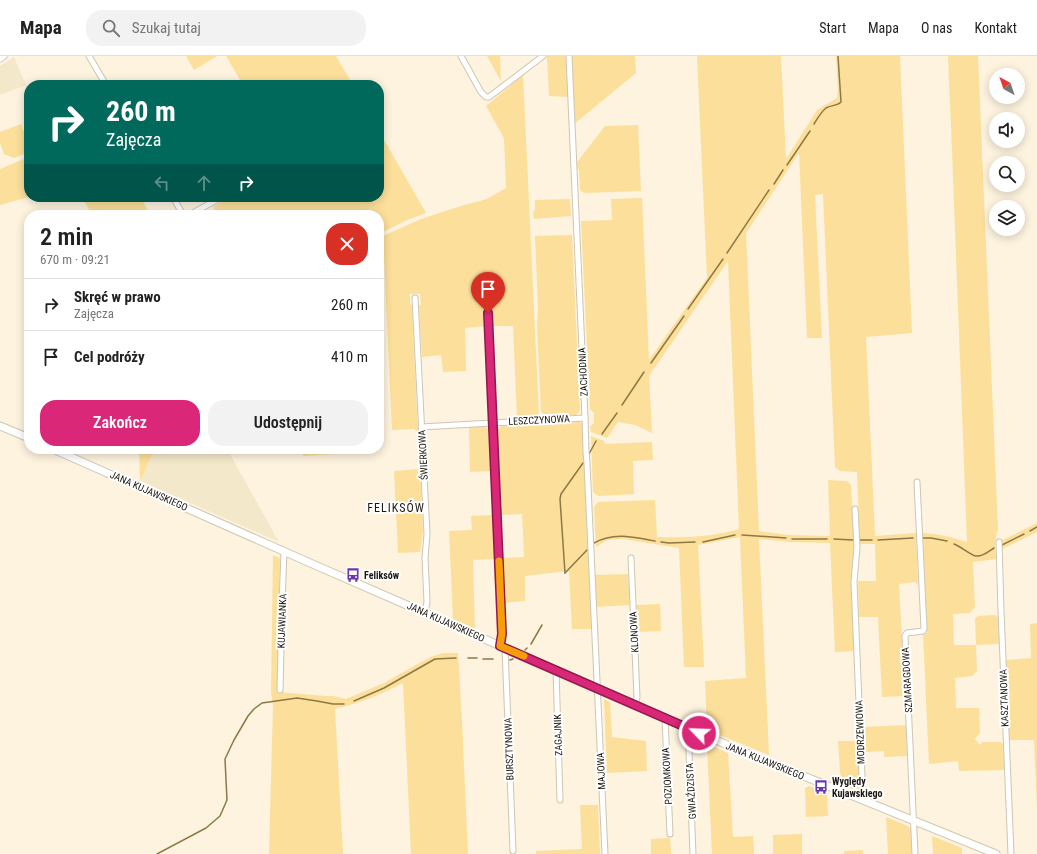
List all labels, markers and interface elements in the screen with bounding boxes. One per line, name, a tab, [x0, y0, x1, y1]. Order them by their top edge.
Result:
search box	[86, 10, 366, 46]
text: Mapa	[20, 16, 62, 39]
icon: search	[100, 17, 122, 39]
text: Szukaj tutaj	[132, 19, 201, 37]
text: Start	[819, 20, 846, 36]
text: Mapa	[868, 20, 899, 36]
text: O nas	[921, 20, 952, 36]
text: Kontakt	[974, 20, 1017, 36]
north arrow	[989, 68, 1025, 104]
map controls	[989, 68, 1025, 236]
text: 260 m	[106, 95, 176, 128]
icon: right	[40, 96, 92, 148]
button: sound	[989, 112, 1025, 148]
text: Zajęcza	[106, 129, 161, 150]
button: search	[989, 156, 1025, 192]
icon: left	[151, 172, 173, 194]
icon: ahead	[193, 172, 215, 194]
icon: right	[235, 172, 257, 194]
button: layers	[989, 200, 1025, 236]
text: 2 min	[40, 223, 93, 251]
button: close	[326, 223, 368, 265]
text: 670 m · 09:21	[40, 252, 110, 267]
pin	[471, 272, 505, 313]
icon: arrive	[477, 278, 499, 300]
text: Skręć w prawo	[74, 288, 161, 306]
icon: right	[40, 294, 62, 316]
text: 260 m	[331, 296, 368, 314]
text: Zajęcza	[74, 306, 114, 321]
icon: arrive	[40, 346, 62, 368]
street label: ZACHODNIA	[576, 347, 590, 397]
text: Cel podróży	[74, 348, 145, 366]
text: 410 m	[331, 348, 368, 366]
button: Zakończ	[40, 400, 200, 446]
button: Udostępnij	[208, 400, 368, 446]
street label: LESZCZYNOWA	[508, 413, 570, 427]
street label: ŚWIERKOWA	[415, 429, 430, 480]
street label: JANA KUJAWSKIEGO	[109, 469, 189, 513]
district label: FELIKSÓW	[367, 500, 425, 515]
bus stop icon: Feliksów	[345, 567, 361, 583]
place label: Feliksów	[364, 570, 400, 581]
street label: KUJAWIANKA	[276, 593, 288, 648]
street label: JANA KUJAWSKIEGO	[406, 600, 486, 644]
street label: KLONOWA	[627, 611, 641, 653]
street label: SZMARAGDOWA	[900, 647, 914, 713]
street label: KASZTANOWA	[997, 669, 1011, 727]
street label: MODRZEWIOWA	[853, 700, 867, 764]
position arrow	[678, 712, 720, 754]
street label: ZAGAJNIK	[552, 713, 564, 756]
street label: BURSZTYNOWA	[502, 717, 516, 781]
street label: JANA KUJAWSKIEGO	[724, 740, 806, 782]
street label: POZIOMKOWA	[660, 747, 674, 805]
street label: MAJOWA	[595, 752, 607, 790]
street label: GWIAŹDZISTA	[683, 762, 698, 819]
place label: Wyględy Kujawskiego	[832, 776, 882, 799]
bus stop icon: Wyględy Kujawskiego	[813, 779, 829, 795]

